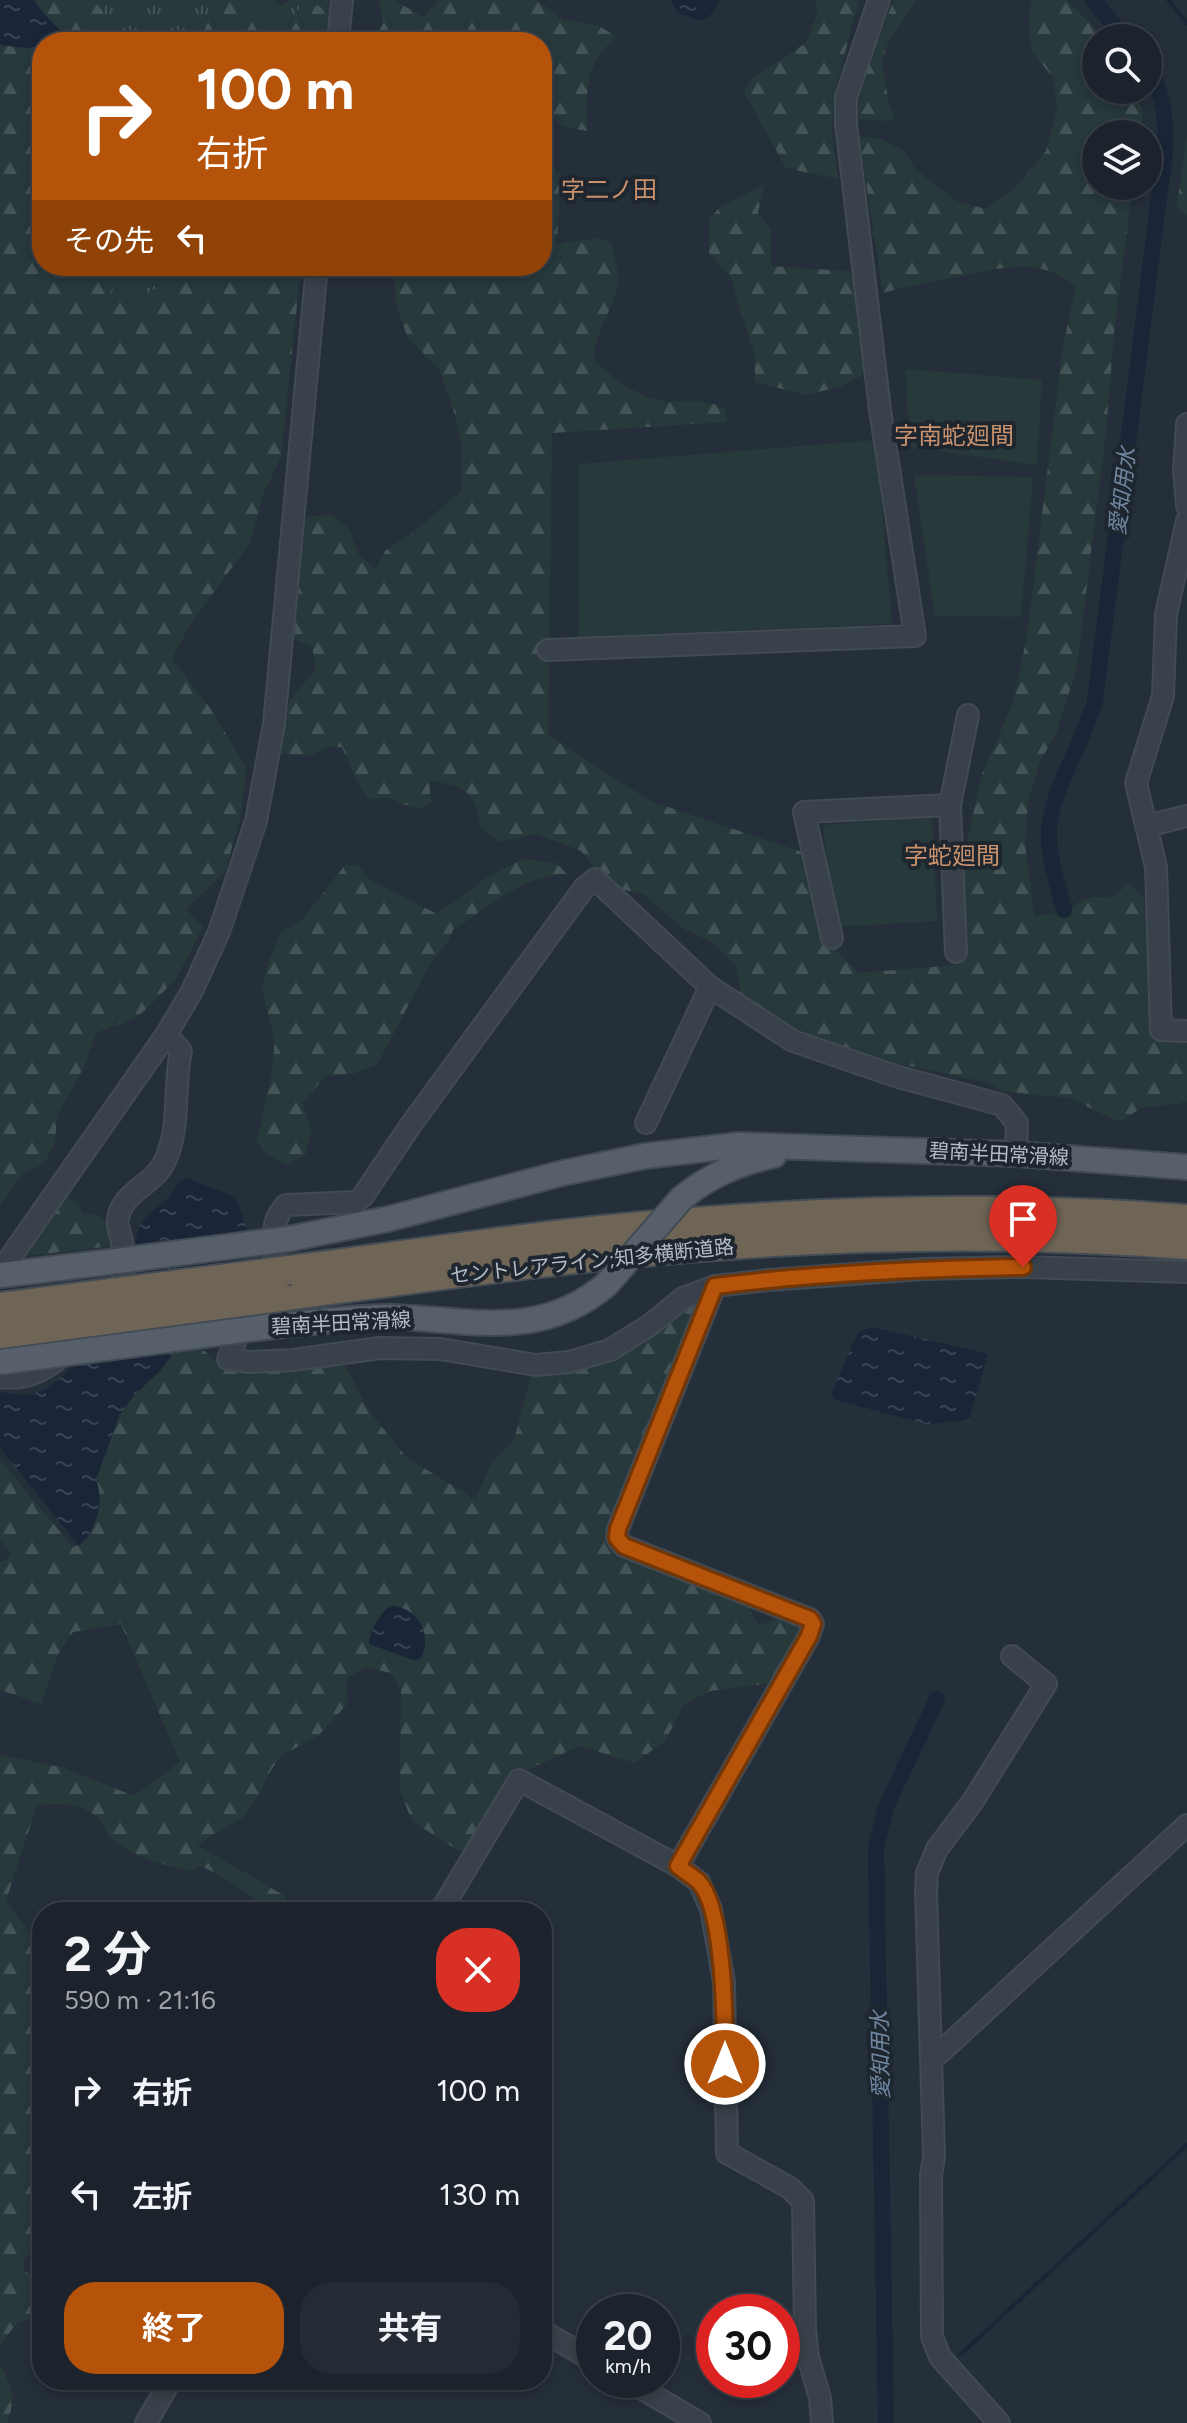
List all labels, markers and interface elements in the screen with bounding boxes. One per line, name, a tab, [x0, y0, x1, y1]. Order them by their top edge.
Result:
map controls	[1082, 24, 1162, 200]
button: search	[1082, 24, 1162, 104]
text: 100 m	[196, 56, 354, 123]
icon: right	[64, 64, 168, 168]
button: layers	[1082, 120, 1162, 200]
text: 右折	[196, 132, 268, 175]
district label: 字二ノ田	[561, 175, 657, 204]
icon: left	[170, 216, 214, 260]
text: その先	[64, 222, 154, 259]
district label: 字南蛇廻間	[894, 421, 1014, 450]
water label: 愛知用水	[1104, 444, 1142, 536]
district label: 字蛇廻間	[904, 841, 1000, 870]
street label: 碧南半田常滑線	[928, 1138, 1070, 1170]
pin	[989, 1185, 1057, 1267]
icon: arrive	[1001, 1197, 1045, 1241]
street label: セントレアライン;知多横断道路	[449, 1234, 735, 1288]
street label: 碧南半田常滑線	[270, 1307, 412, 1339]
text: 2 分	[64, 1925, 151, 1983]
button: close	[436, 1928, 520, 2012]
text: 590 m · 21:16	[64, 1984, 216, 2016]
water label: 愛知用水	[866, 2009, 895, 2099]
position arrow	[683, 2022, 767, 2106]
icon: right	[64, 2068, 108, 2112]
text: 100 m	[436, 2072, 520, 2109]
text: 右折	[132, 2074, 192, 2111]
icon: left	[64, 2172, 108, 2216]
text: 130 m	[439, 2176, 520, 2213]
text: 左折	[132, 2178, 192, 2215]
button: 終了	[64, 2282, 284, 2374]
button: 共有	[300, 2282, 520, 2374]
speed limit sign: 30	[696, 2294, 800, 2398]
text: 20	[603, 2312, 653, 2360]
text: km/h	[605, 2354, 651, 2378]

